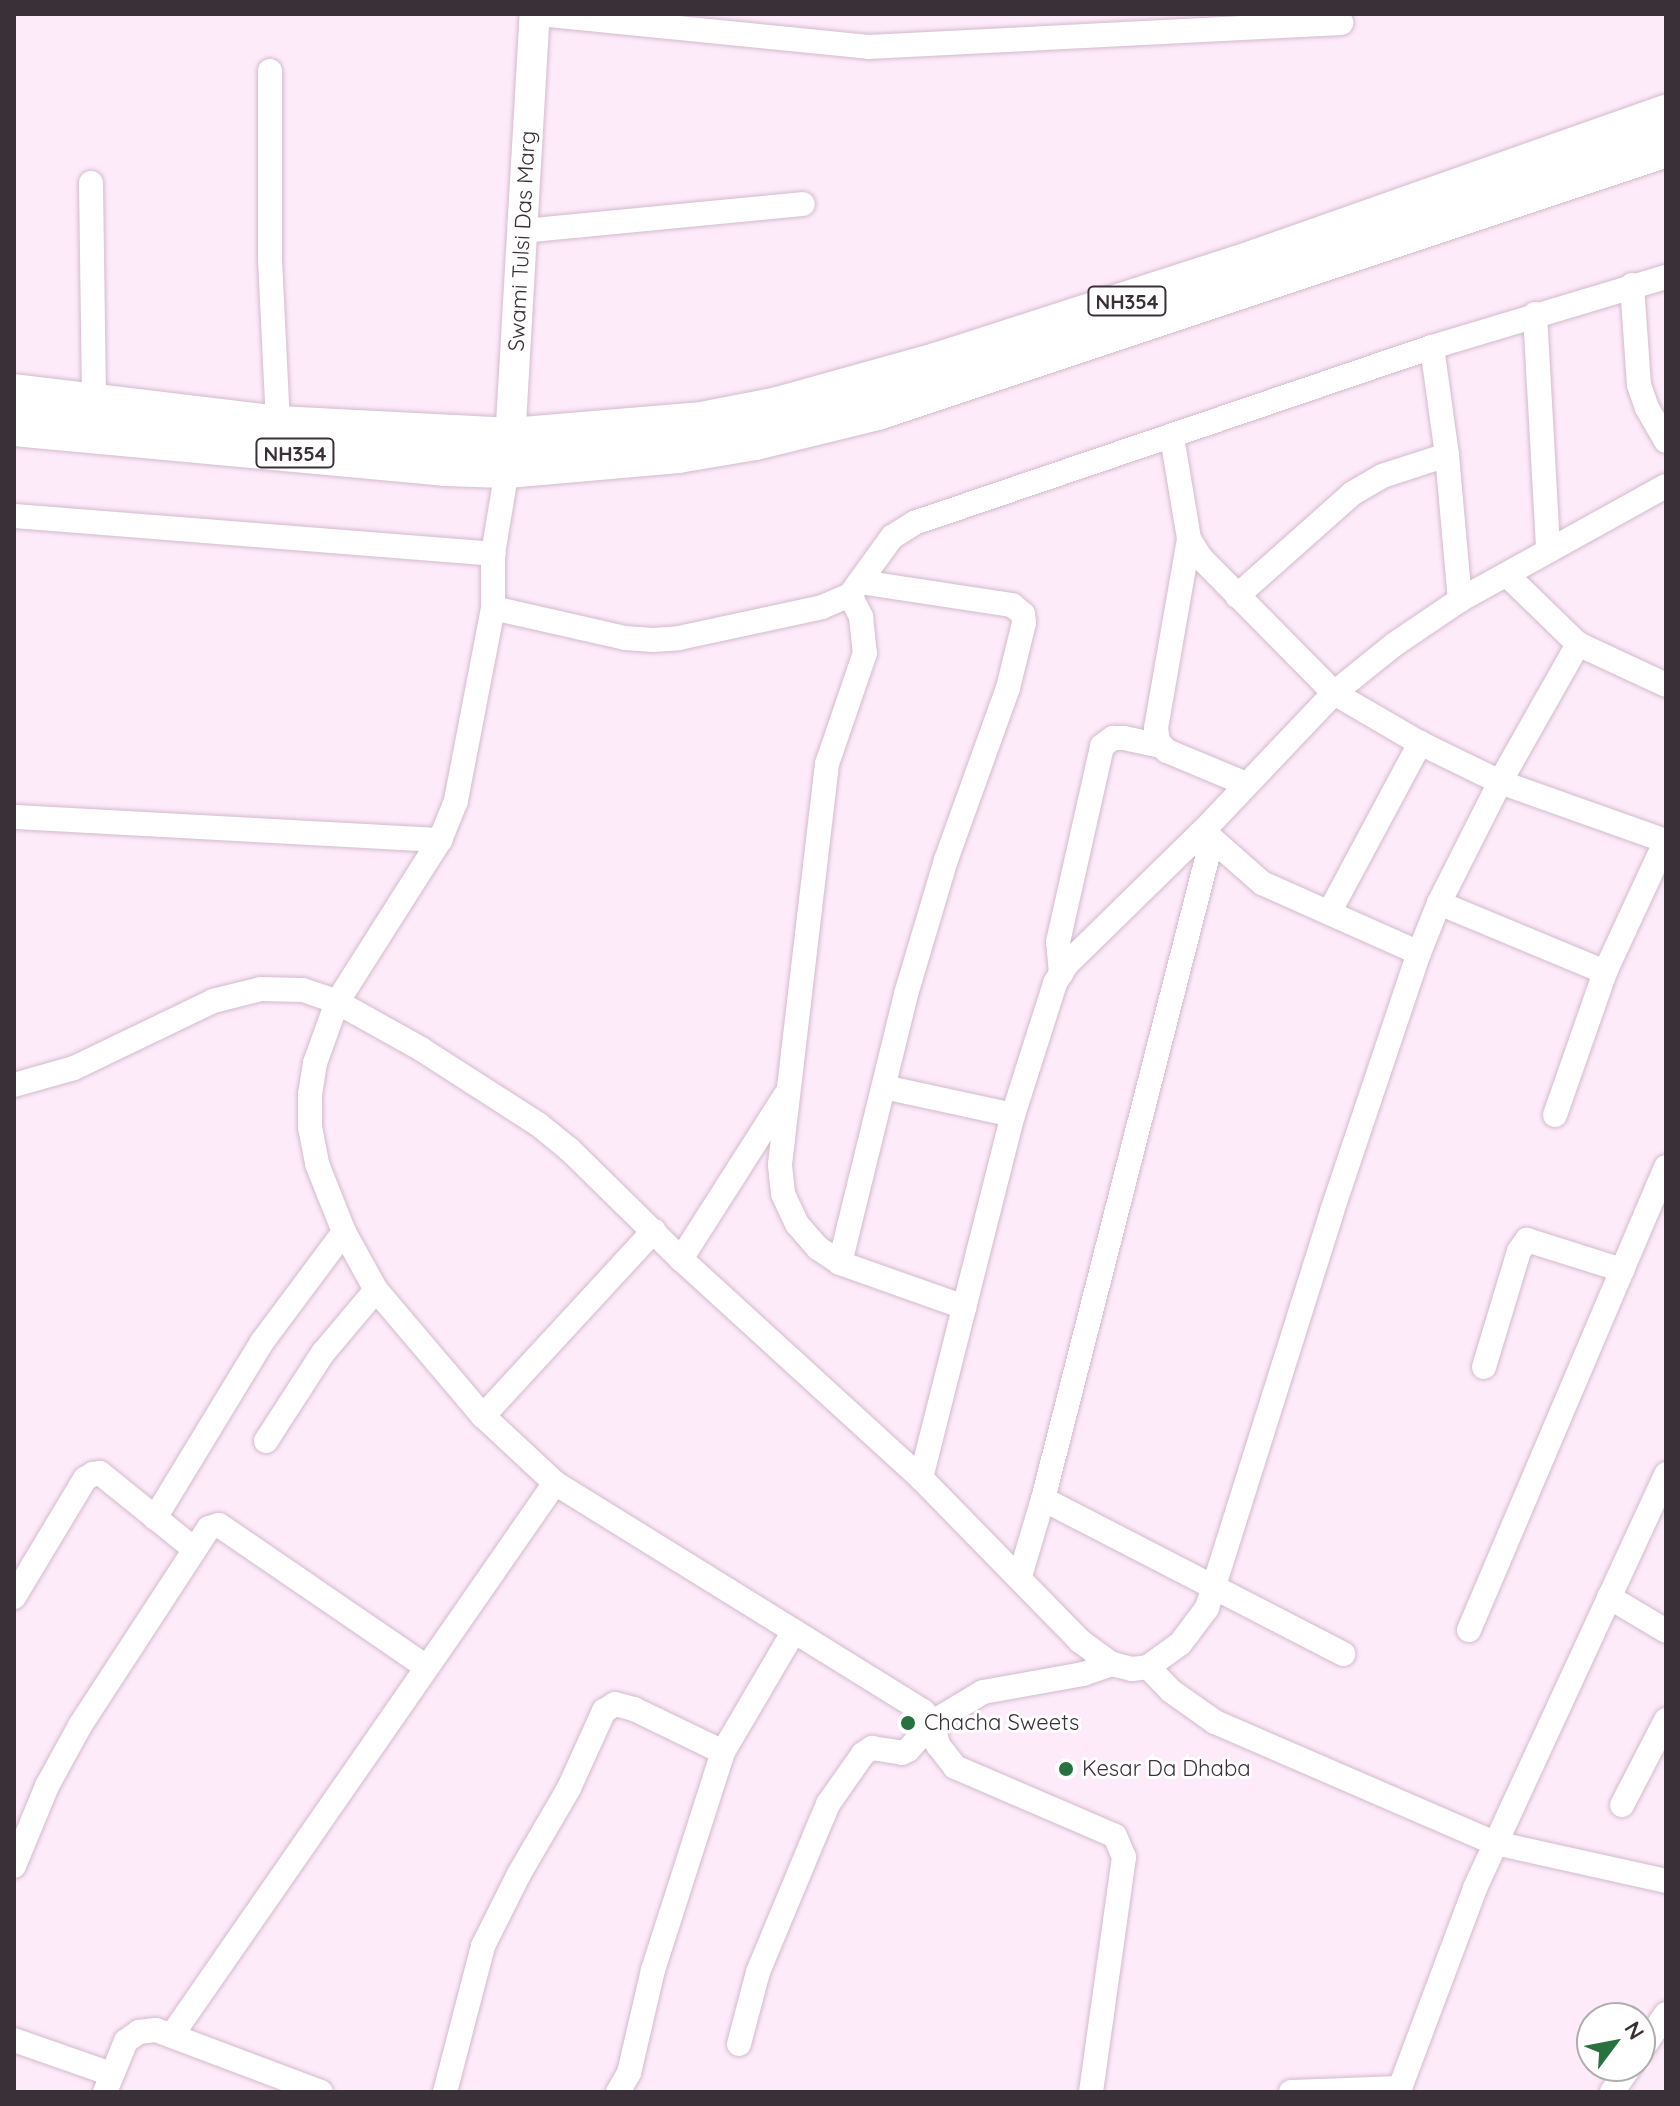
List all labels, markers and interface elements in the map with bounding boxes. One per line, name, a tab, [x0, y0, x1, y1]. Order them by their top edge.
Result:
street label: Swami Tulsi Das Marg	[503, 130, 541, 352]
road number: NH354	[1087, 285, 1167, 317]
road number: NH354	[255, 437, 335, 469]
place label: Chacha Sweets	[924, 1710, 1079, 1736]
marker: Chacha Sweets	[899, 1714, 917, 1732]
place label: Kesar Da Dhaba	[1082, 1756, 1251, 1782]
marker: Kesar Da Dhaba	[1057, 1760, 1075, 1778]
north arrow	[1576, 2002, 1656, 2082]
text: N	[1618, 2016, 1651, 2045]

